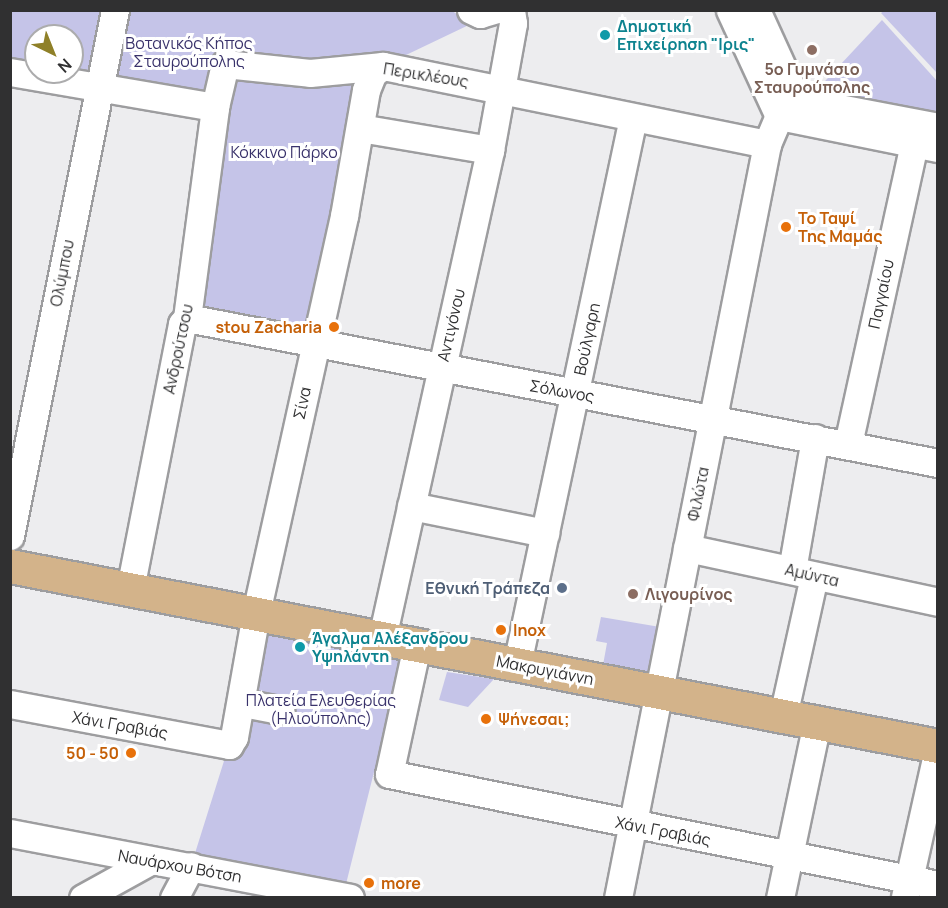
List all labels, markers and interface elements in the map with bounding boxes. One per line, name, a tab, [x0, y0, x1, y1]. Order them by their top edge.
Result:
place label: Δημοτική Επιχείρηση "Ιρις"	[617, 16, 755, 54]
north arrow	[24, 24, 84, 84]
marker: Δημοτική Επιχείρηση "Ιρις"	[598, 28, 612, 42]
park label: Βοτανικός Κήπος Σταυρούπολης	[125, 33, 253, 71]
marker: 5ο Γυμνάσιο Σταυρούπολης	[805, 43, 819, 57]
text: N	[53, 54, 77, 78]
street label: Περικλέους	[382, 59, 470, 91]
place label: 5ο Γυμνάσιο Σταυρούπολης	[754, 59, 870, 97]
park label: Κόκκινο Πάρκο	[230, 142, 338, 162]
place label: Το Ταψί Της Μαμάς	[798, 208, 882, 246]
marker: Το Ταψί Της Μαμάς	[779, 220, 793, 234]
street label: Ολύμπου	[46, 238, 78, 308]
street label: Παγγαίου	[864, 258, 898, 330]
street label: Αντιγόνου	[433, 287, 469, 363]
street label: Βούλγαρη	[570, 301, 604, 377]
street label: Ανδρούτσου	[159, 302, 197, 396]
place label: stou Zacharia	[215, 317, 322, 337]
marker: stou Zacharia	[327, 320, 341, 334]
street label: Σόλωνος	[528, 376, 596, 406]
street label: Σίνα	[289, 385, 315, 421]
street label: Φιλώτα	[683, 465, 713, 523]
street label: Αμύντα	[783, 559, 841, 591]
place label: Εθνική Τράπεζα	[425, 578, 550, 598]
marker: Εθνική Τράπεζα	[555, 581, 569, 595]
place label: Λιγουρίνος	[645, 584, 732, 604]
marker: Λιγουρίνος	[626, 587, 640, 601]
place label: Inox	[513, 620, 546, 640]
marker: Inox	[494, 623, 508, 637]
place label: Άγαλμα Αλέξανδρου Υψηλάντη	[312, 628, 468, 666]
marker: Άγαλμα Αλέξανδρου Υψηλάντη	[293, 640, 307, 654]
street label: Μακρυγιάννη	[495, 651, 595, 689]
park label: Πλατεία Ελευθερίας (Ηλιούπολης)	[246, 690, 396, 728]
street label: Χάνι Γραβιάς	[71, 707, 169, 743]
place label: Ψήνεσαι;	[498, 709, 569, 729]
marker: Ψήνεσαι;	[479, 712, 493, 726]
place label: 50 - 50	[66, 743, 119, 763]
marker: 50 - 50	[124, 746, 138, 760]
street label: Χάνι Γραβιάς	[614, 812, 712, 850]
street label: Ναυάρχου Βότση	[117, 846, 243, 886]
place label: more	[381, 873, 421, 893]
marker: more	[362, 876, 376, 890]

